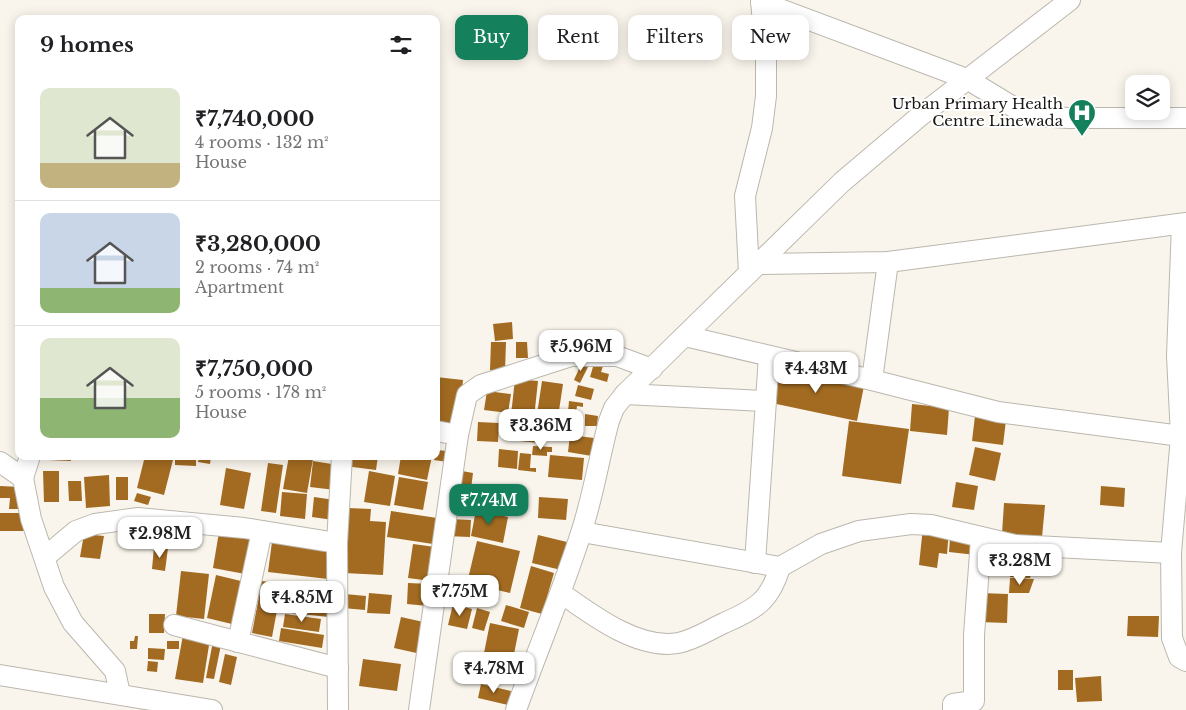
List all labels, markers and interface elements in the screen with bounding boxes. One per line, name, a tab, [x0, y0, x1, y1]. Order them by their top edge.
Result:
chip: Buy	[455, 15, 528, 60]
chip: Rent	[538, 15, 618, 60]
chip: Filters	[628, 15, 722, 60]
chip: New	[732, 15, 809, 60]
icon: filters	[387, 31, 415, 59]
text: 9 homes	[40, 32, 134, 58]
map controls	[1125, 75, 1170, 120]
button: layers	[1125, 75, 1170, 120]
place label: Urban Primary Health Centre Linewada	[892, 94, 1064, 130]
hospital icon: Urban Primary Health Centre Linewada	[1067, 98, 1097, 137]
text: ₹7,740,000	[195, 106, 314, 132]
icon: home	[80, 108, 140, 168]
text: 4 rooms · 132 m²	[195, 132, 329, 152]
text: House	[195, 152, 247, 172]
text: ₹3,280,000	[195, 231, 321, 257]
icon: home	[80, 233, 140, 293]
text: 2 rooms · 74 m²	[195, 257, 319, 277]
text: Apartment	[195, 277, 284, 297]
pin: ₹5.96M	[540, 330, 622, 372]
text: ₹5.96M	[550, 336, 612, 356]
pin: ₹4.43M	[775, 352, 857, 394]
text: ₹7,750,000	[195, 356, 313, 382]
icon: home	[80, 358, 140, 418]
text: ₹4.43M	[784, 358, 848, 378]
text: 5 rooms · 178 m²	[195, 382, 326, 402]
text: House	[195, 402, 247, 422]
pin: ₹3.36M	[500, 408, 582, 451]
text: ₹3.36M	[510, 415, 572, 435]
pin: ₹7.74M	[448, 484, 530, 526]
text: ₹7.74M	[460, 490, 518, 510]
pin: ₹2.98M	[119, 516, 201, 559]
text: ₹2.98M	[129, 523, 192, 543]
pin: ₹3.28M	[979, 544, 1061, 586]
text: ₹3.28M	[989, 550, 1051, 570]
pin: ₹7.75M	[419, 574, 501, 617]
pin: ₹4.85M	[261, 580, 343, 623]
text: ₹7.75M	[432, 581, 488, 601]
text: ₹4.85M	[271, 587, 333, 607]
pin: ₹4.78M	[453, 652, 535, 694]
text: ₹4.78M	[464, 658, 524, 678]

